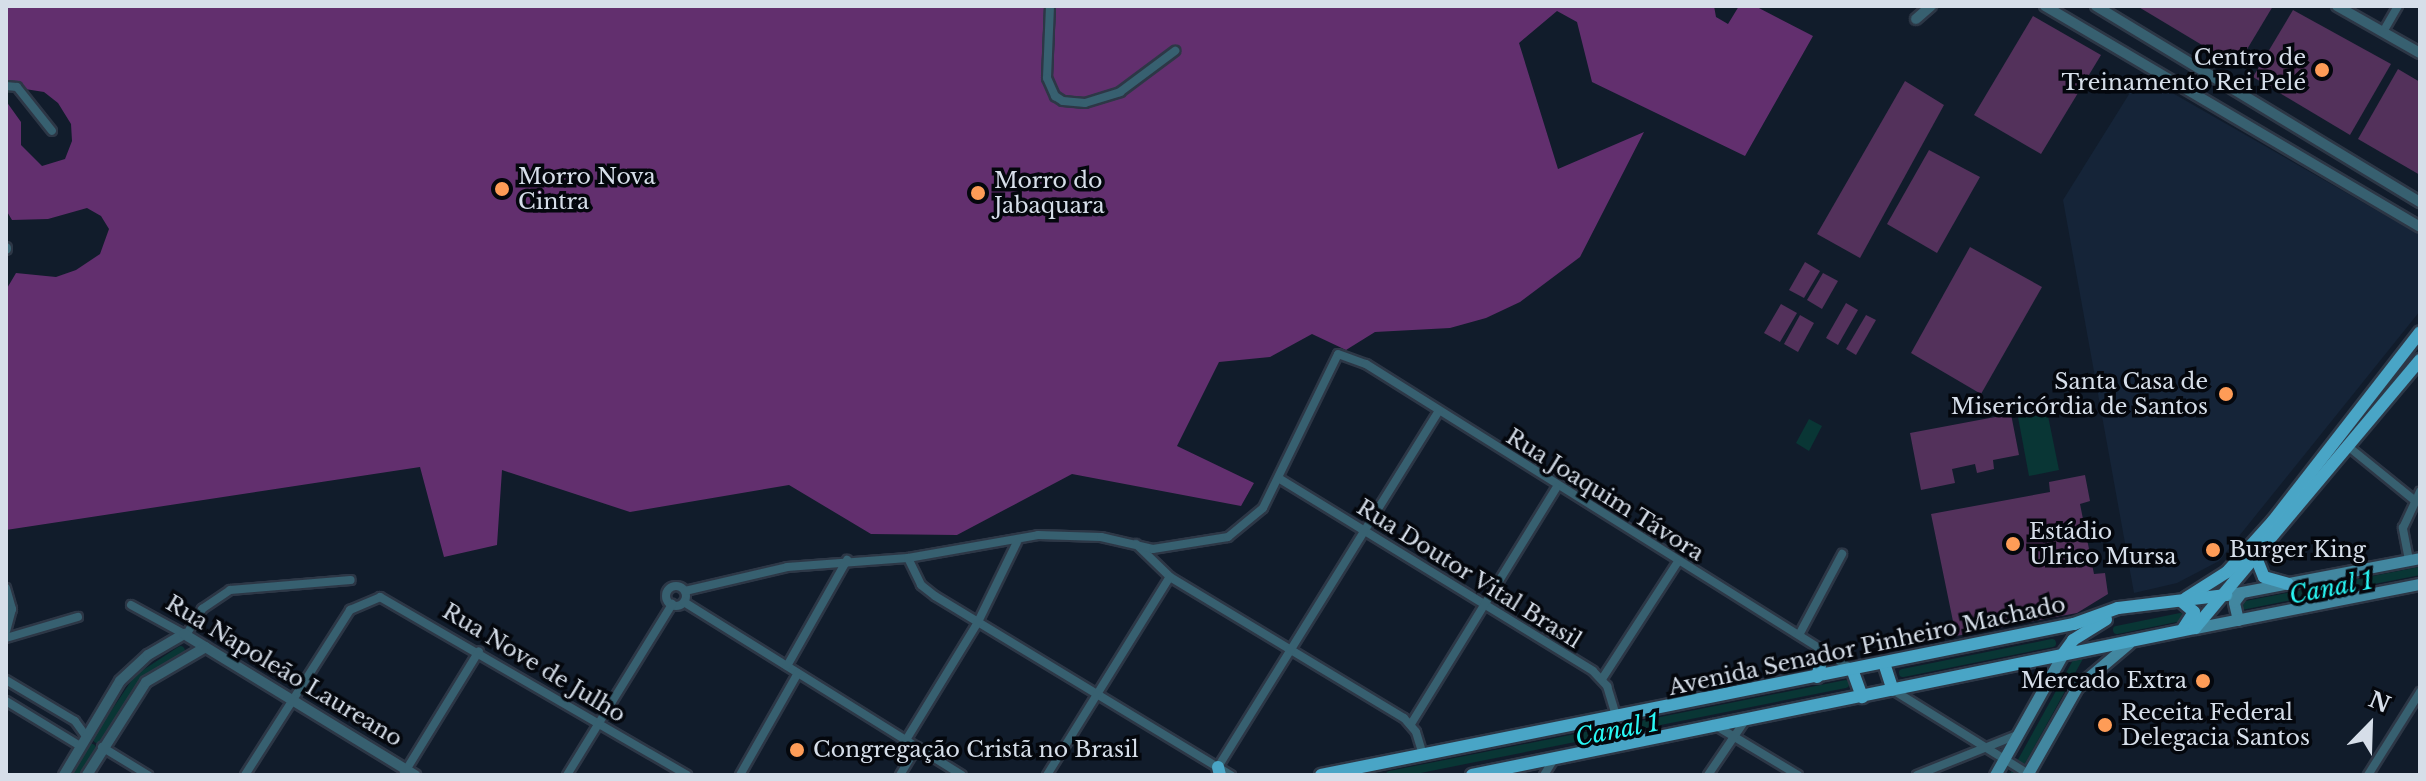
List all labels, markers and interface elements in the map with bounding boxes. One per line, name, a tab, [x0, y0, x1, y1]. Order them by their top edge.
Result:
place label: Centro de Treinamento Rei Pelé	[2061, 44, 2306, 96]
marker: Centro de Treinamento Rei Pelé	[2313, 61, 2331, 79]
place label: Morro Nova Cintra	[518, 163, 656, 214]
place label: Morro do Jabaquara	[994, 167, 1105, 218]
marker: Morro Nova Cintra	[493, 180, 511, 198]
marker: Morro do Jabaquara	[969, 184, 987, 202]
place label: Santa Casa de Misericórdia de Santos	[1951, 368, 2208, 420]
marker: Santa Casa de Misericórdia de Santos	[2215, 383, 2237, 405]
street label: Rua Joaquim Távora	[1501, 423, 1709, 567]
street label: Rua Doutor Vital Brasil	[1351, 494, 1587, 654]
place label: Estádio Ulrico Mursa	[2029, 518, 2177, 570]
marker: Estádio Ulrico Mursa	[2004, 535, 2022, 553]
place label: Burger King	[2229, 537, 2366, 563]
marker: Burger King	[2204, 541, 2222, 559]
water label: Canal 1	[2286, 566, 2376, 610]
street label: Rua Napoleão Laureano	[161, 590, 407, 752]
street label: Avenida Senador Pinheiro Machado	[1666, 591, 2068, 701]
street label: Rua Nove de Julho	[438, 598, 630, 728]
place label: Mercado Extra	[2021, 668, 2187, 694]
marker: Mercado Extra	[2194, 672, 2212, 690]
north arrow	[2330, 685, 2410, 765]
text: N	[2365, 686, 2394, 719]
place label: Receita Federal Delegacia Santos	[2121, 699, 2310, 750]
water label: Canal 1	[1572, 708, 1662, 752]
marker: Receita Federal Delegacia Santos	[2096, 716, 2114, 734]
place label: Congregação Cristã no Brasil	[813, 737, 1139, 763]
marker: Congregação Cristã no Brasil	[788, 741, 806, 759]

